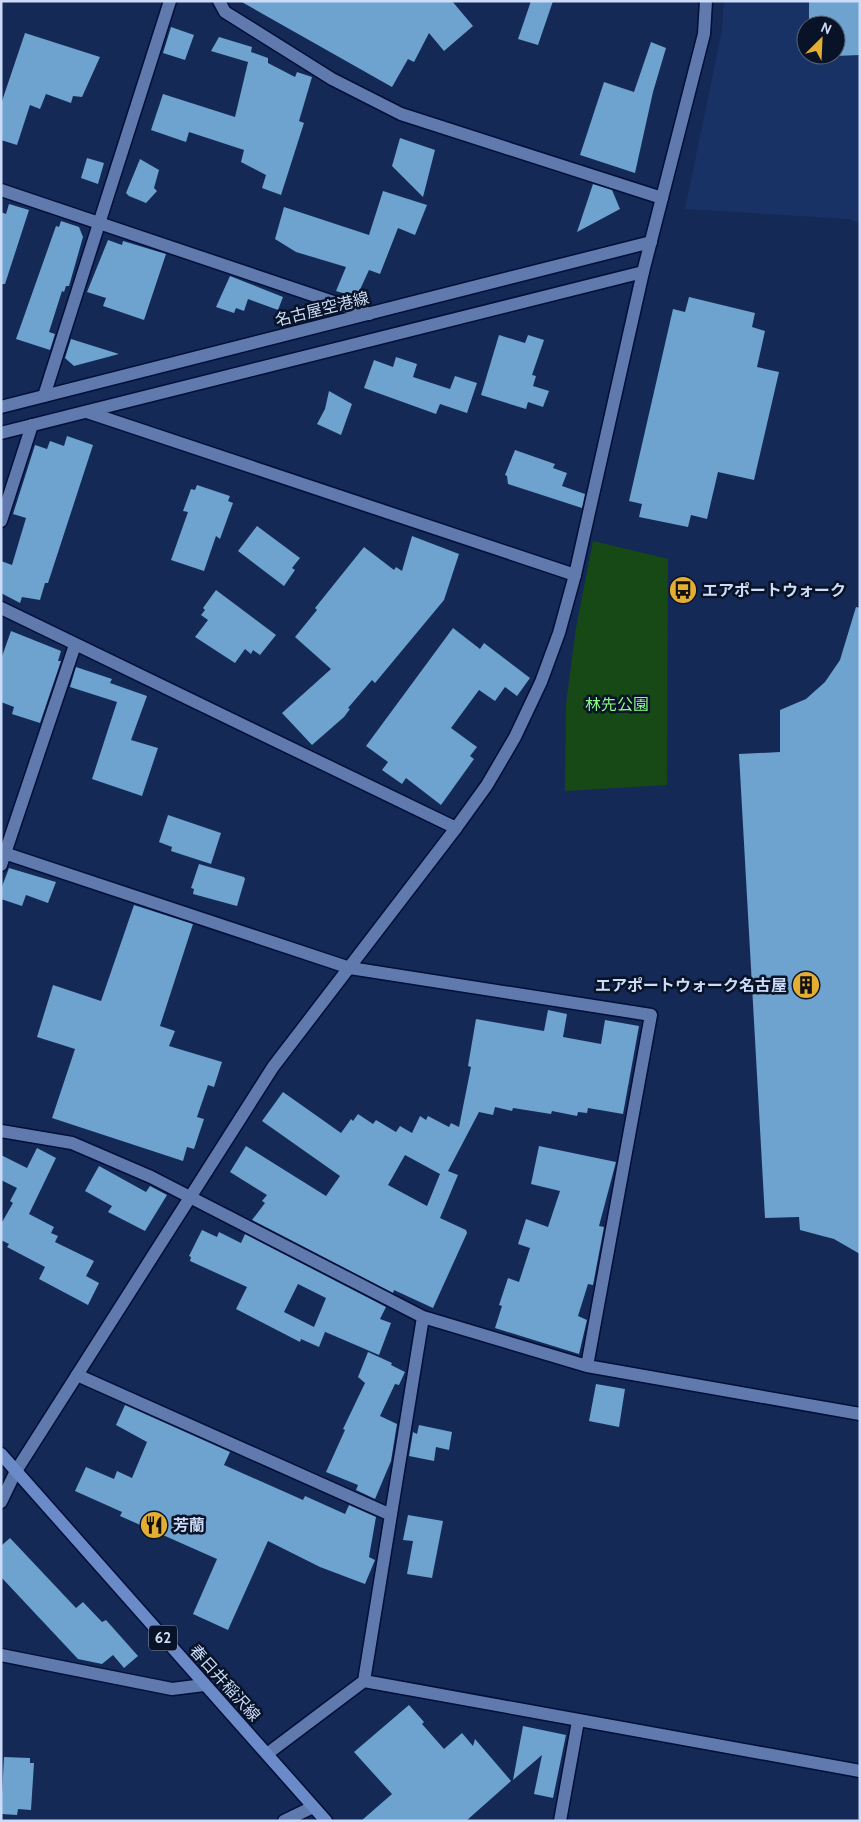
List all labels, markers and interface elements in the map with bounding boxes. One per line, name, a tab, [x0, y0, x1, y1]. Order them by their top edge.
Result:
north arrow	[796, 15, 846, 65]
text: N	[818, 18, 834, 38]
street label: 名古屋空港線	[273, 288, 371, 330]
bus stop icon: エアポートウォーク	[668, 575, 698, 605]
place label: エアポートウォーク	[702, 581, 846, 600]
park label: 林先公園	[585, 695, 649, 714]
building icon: エアポートウォーク名古屋	[791, 970, 821, 1000]
place label: エアポートウォーク名古屋	[595, 976, 787, 995]
restaurant icon: 芳蘭	[139, 1510, 169, 1540]
place label: 芳蘭	[173, 1516, 205, 1535]
road number: 62	[149, 1626, 177, 1650]
street label: 春日井稲沢線	[186, 1641, 264, 1725]

